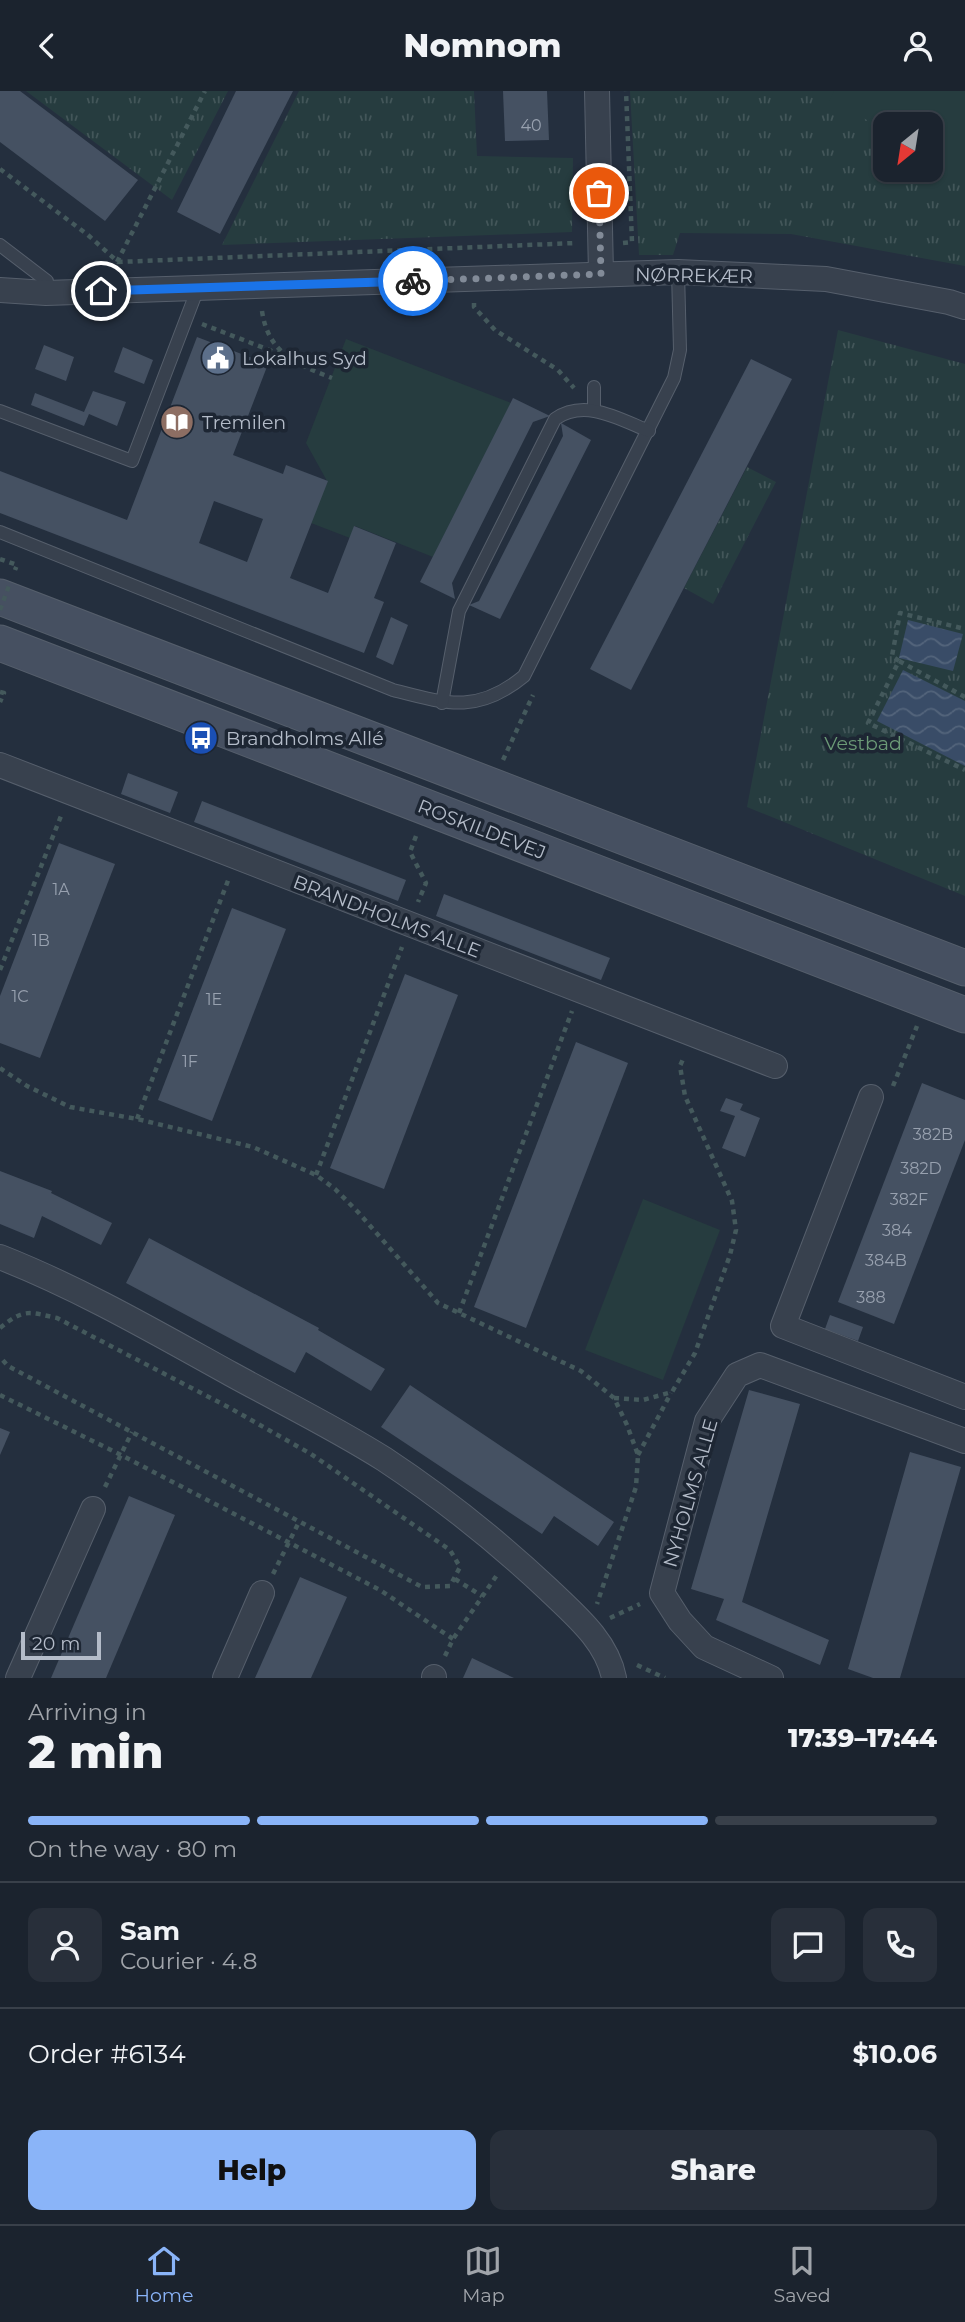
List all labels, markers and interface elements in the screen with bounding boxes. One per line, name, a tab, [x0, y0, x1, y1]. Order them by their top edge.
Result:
text: Nomnom	[404, 26, 561, 65]
icon: back	[28, 27, 66, 65]
icon: person	[899, 27, 937, 65]
north arrow	[873, 112, 943, 182]
map controls	[873, 112, 943, 182]
house number: 40	[520, 116, 542, 135]
pin	[569, 163, 629, 223]
icon: bag	[580, 174, 618, 212]
courier	[378, 246, 448, 316]
pin	[71, 261, 131, 321]
icon: bike	[394, 262, 432, 300]
street label: NØRREKÆR	[635, 263, 753, 288]
icon: home	[82, 272, 120, 310]
public building icon: Lokalhus Syd	[199, 339, 237, 377]
place label: Lokalhus Syd	[242, 347, 367, 370]
library icon: Tremilen	[158, 403, 196, 441]
place label: Tremilen	[202, 411, 286, 434]
bus stop icon: Brandholms Allé	[182, 719, 220, 757]
place label: Brandholms Allé	[226, 727, 384, 750]
park label: Vestbad	[824, 732, 902, 755]
street label: ROSKILDEVEJ	[415, 794, 549, 864]
street label: BRANDHOLMS ALLE	[290, 870, 484, 963]
house number: 1A	[52, 880, 70, 899]
house number: 1B	[32, 931, 50, 950]
house number: 1C	[11, 987, 29, 1006]
house number: 1E	[206, 990, 222, 1009]
house number: 1F	[182, 1052, 198, 1071]
house number: 382B	[913, 1125, 953, 1144]
house number: 382D	[900, 1159, 942, 1178]
house number: 382F	[890, 1190, 928, 1209]
house number: 384	[882, 1221, 912, 1240]
house number: 384B	[865, 1251, 907, 1270]
house number: 388	[856, 1288, 886, 1307]
street label: NYHOLMS ALLE	[658, 1416, 723, 1570]
scale bar	[21, 1629, 102, 1661]
text: 20 m	[32, 1632, 80, 1655]
text: Arriving in	[28, 1698, 147, 1726]
text: 17:39–17:44	[788, 1722, 937, 1754]
text: 2 min	[28, 1723, 163, 1780]
text: On the way · 80 m	[28, 1835, 237, 1863]
button: person	[28, 1908, 102, 1982]
button: chat	[771, 1908, 845, 1982]
button: phone	[863, 1908, 937, 1982]
text: Sam	[120, 1915, 180, 1947]
text: Courier · 4.8	[120, 1947, 257, 1975]
text: Order #6134	[28, 2038, 186, 2070]
text: $10.06	[852, 2038, 937, 2070]
button: Help	[28, 2130, 476, 2210]
button: Share	[490, 2130, 937, 2210]
tab: Home	[134, 2242, 193, 2307]
tab: Map	[462, 2242, 505, 2307]
tab: Saved	[773, 2242, 831, 2307]

